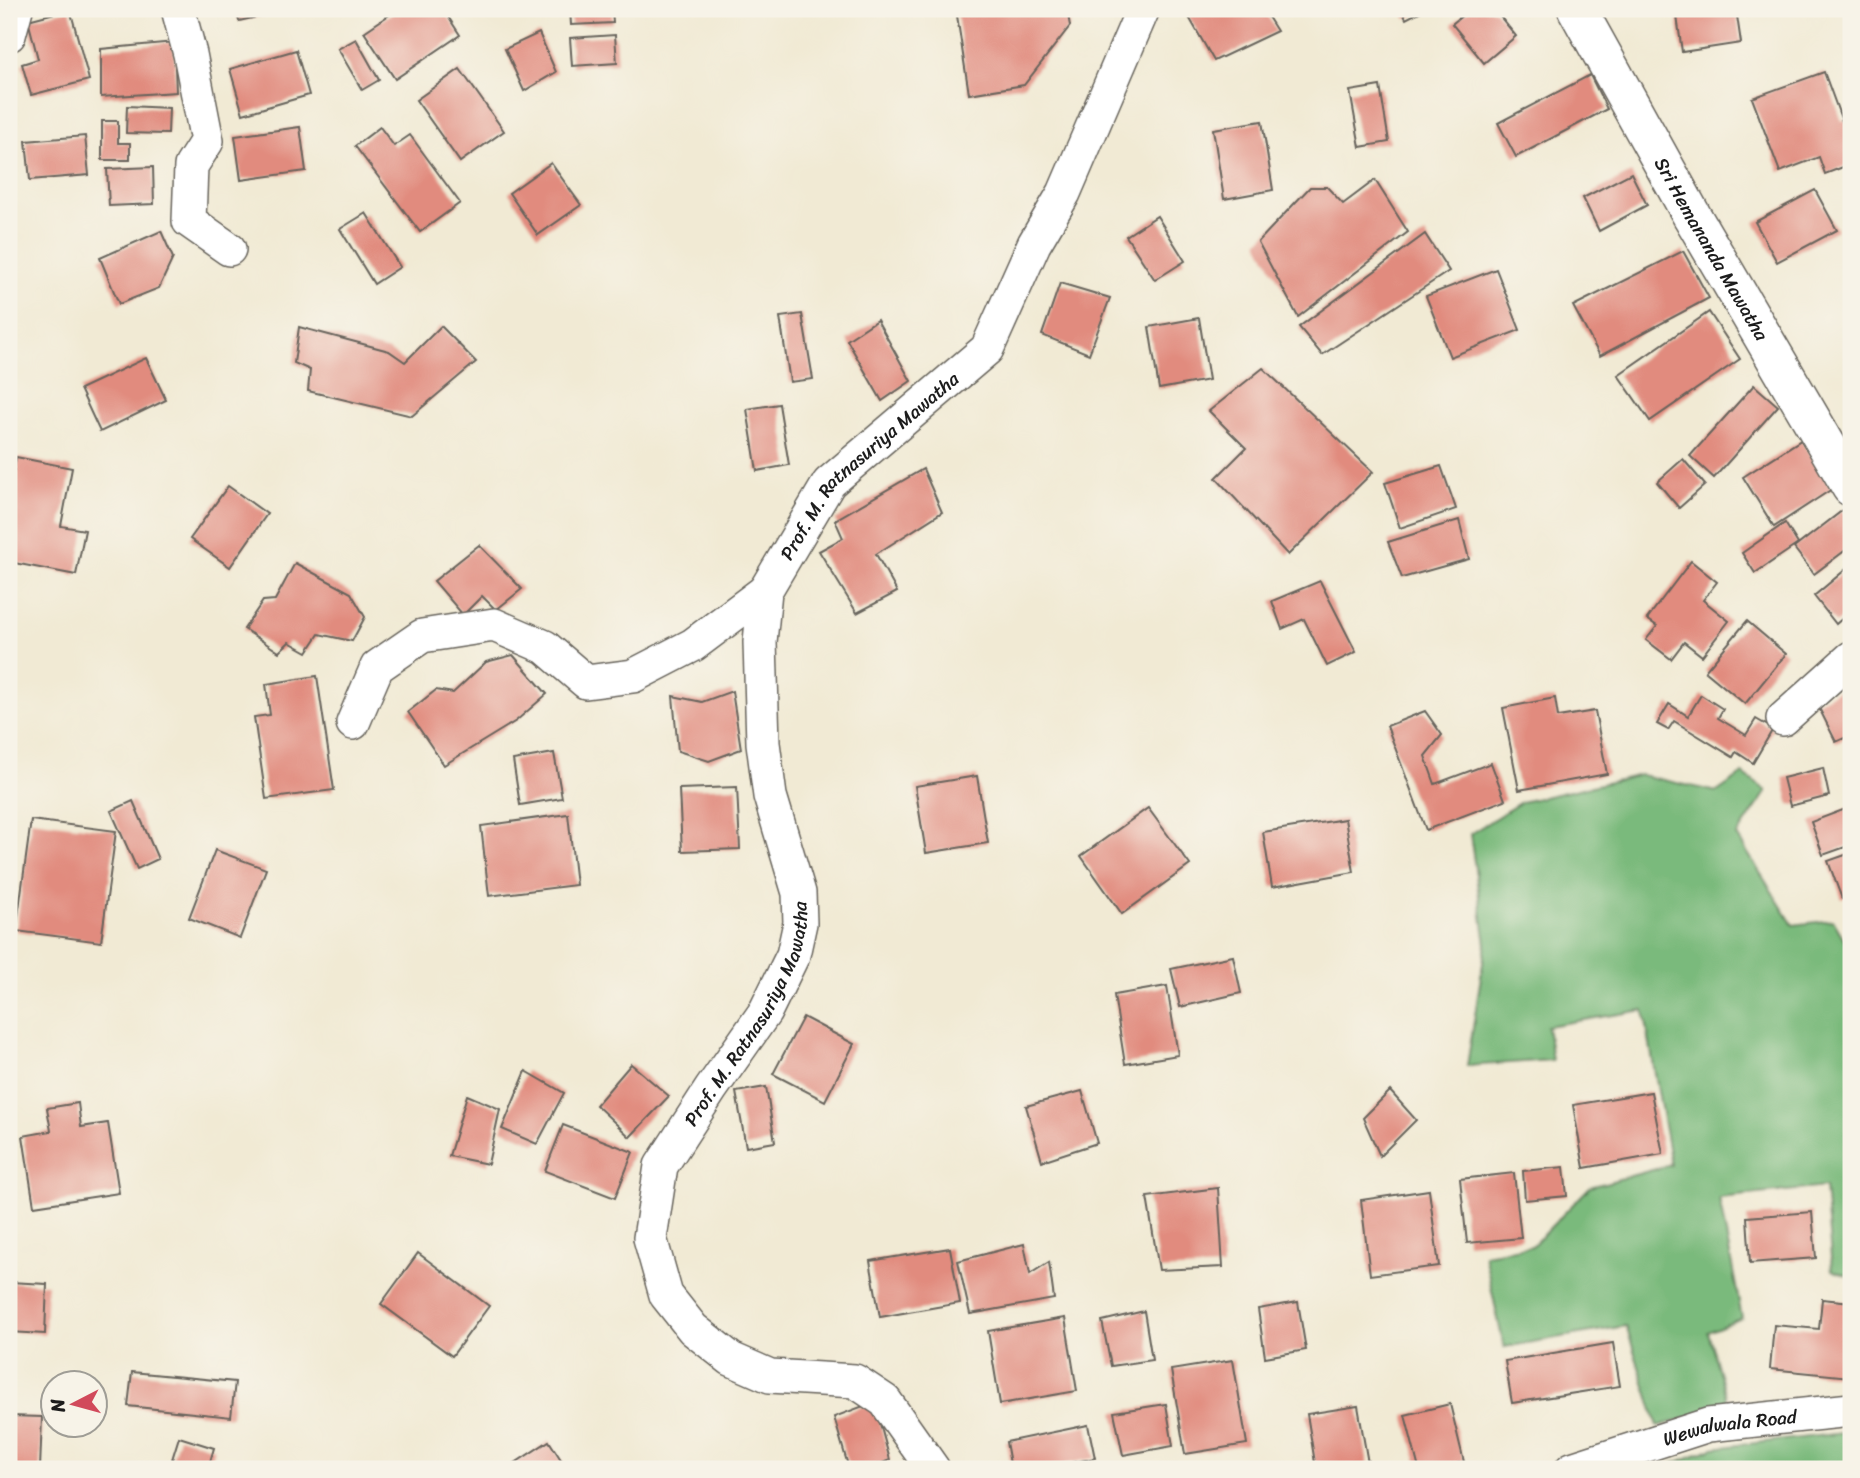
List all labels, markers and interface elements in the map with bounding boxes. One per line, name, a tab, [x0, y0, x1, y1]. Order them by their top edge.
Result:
street label: Sri Hemananda Mawatha	[1646, 151, 1778, 347]
street label: Prof. M. Ratnasuriya Mawatha	[770, 363, 967, 566]
street label: Prof. M. Ratnasuriya Mawatha	[675, 900, 817, 1133]
north arrow	[38, 1370, 108, 1440]
text: N	[40, 1397, 75, 1415]
street label: Wewalwala Road	[1658, 1399, 1799, 1455]

